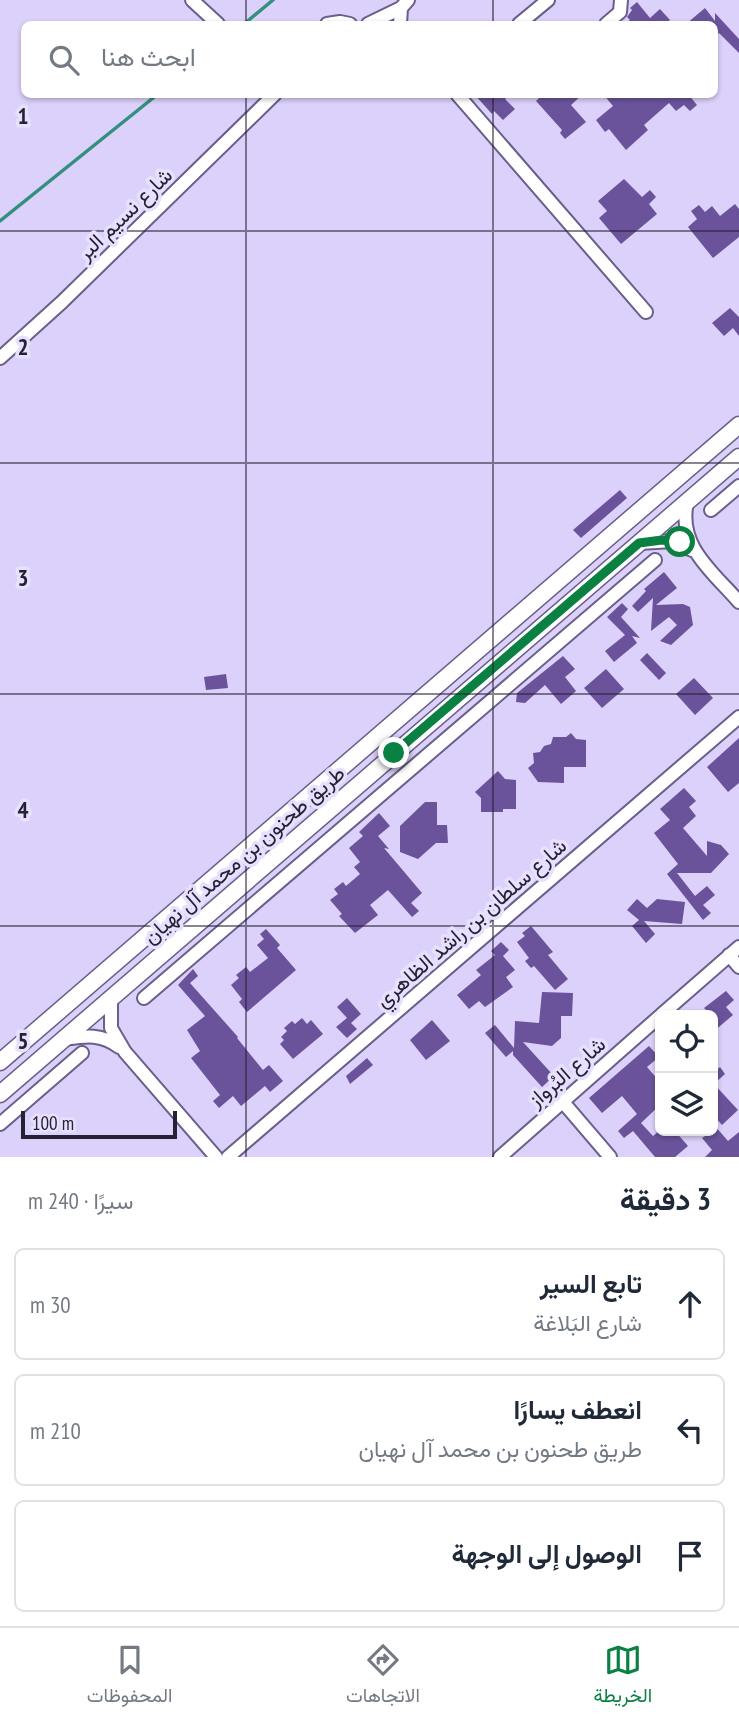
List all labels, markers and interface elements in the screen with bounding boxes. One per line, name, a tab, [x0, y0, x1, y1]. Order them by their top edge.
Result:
search box	[21, 21, 718, 98]
text: ابحث هنا	[101, 40, 196, 73]
icon: search	[45, 41, 83, 79]
text: 1	[18, 101, 29, 130]
street label: شارع نسيم البر	[71, 162, 179, 267]
text: 2	[18, 332, 29, 361]
route start	[664, 526, 695, 557]
text: 3	[18, 563, 29, 592]
route end	[378, 737, 409, 768]
street label: طريق طحنون بن محمد آل نهيان	[137, 759, 350, 950]
text: 4	[18, 795, 29, 824]
street label: شارع سلطان بن راشد الظاهري	[369, 832, 575, 1016]
map controls	[655, 1010, 718, 1136]
button: locate	[655, 1010, 718, 1073]
text: 5	[18, 1026, 29, 1055]
street label: شارع البُرواز	[522, 1031, 612, 1114]
button: layers	[655, 1073, 718, 1136]
scale bar	[21, 1108, 177, 1140]
text: 100 m	[32, 1111, 74, 1135]
text: 3 دقيقة	[620, 1179, 711, 1218]
text: سيرًا · 240 m	[28, 1186, 134, 1215]
text: تابع السير	[540, 1267, 642, 1300]
icon: ahead	[671, 1285, 709, 1323]
text: 30 m	[30, 1290, 71, 1319]
text: شارع البَلاغة	[533, 1308, 642, 1337]
text: انعطف يسارًا	[514, 1393, 642, 1426]
icon: left	[671, 1411, 709, 1449]
text: 210 m	[30, 1416, 81, 1445]
text: طريق طحنون بن محمد آل نهيان	[358, 1434, 642, 1463]
text: الوصول إلى الوجهة	[452, 1537, 642, 1570]
icon: arrive	[671, 1537, 709, 1575]
tab: المحفوظات	[87, 1641, 172, 1712]
tab: الاتجاهات	[346, 1641, 420, 1712]
tab: الخريطة	[593, 1641, 652, 1712]

